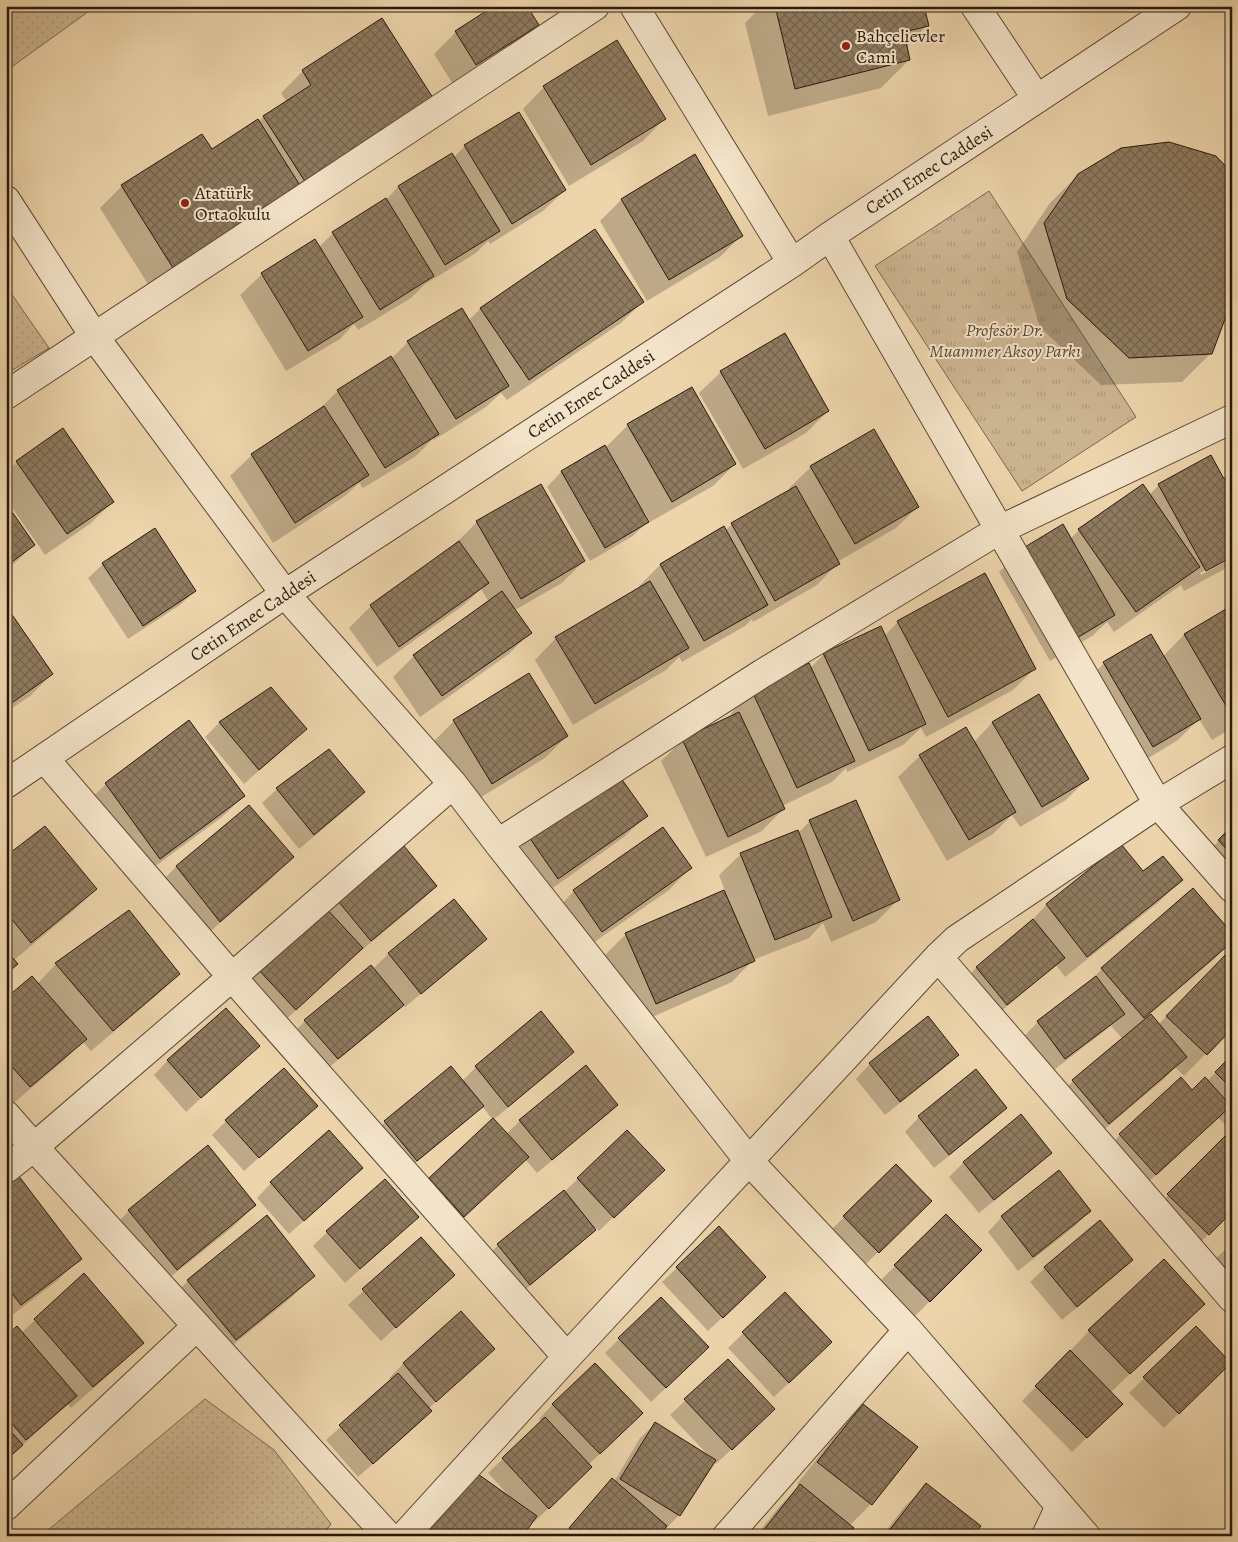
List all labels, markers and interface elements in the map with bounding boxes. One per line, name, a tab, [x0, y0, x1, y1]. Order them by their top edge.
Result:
place label: Bahçelievler Cami	[856, 24, 945, 69]
marker: Bahçelievler Cami	[840, 40, 852, 52]
street label: Cetin Emec Caddesi	[861, 120, 997, 220]
place label: Atatürk Ortaokulu	[194, 181, 271, 226]
marker: Atatürk Ortaokulu	[179, 197, 191, 209]
park label: Profesör Dr. Muammer Aksoy Parkı	[929, 318, 1081, 363]
street label: Cetin Emec Caddesi	[523, 344, 659, 444]
street label: Cetin Emec Caddesi	[185, 565, 321, 667]

